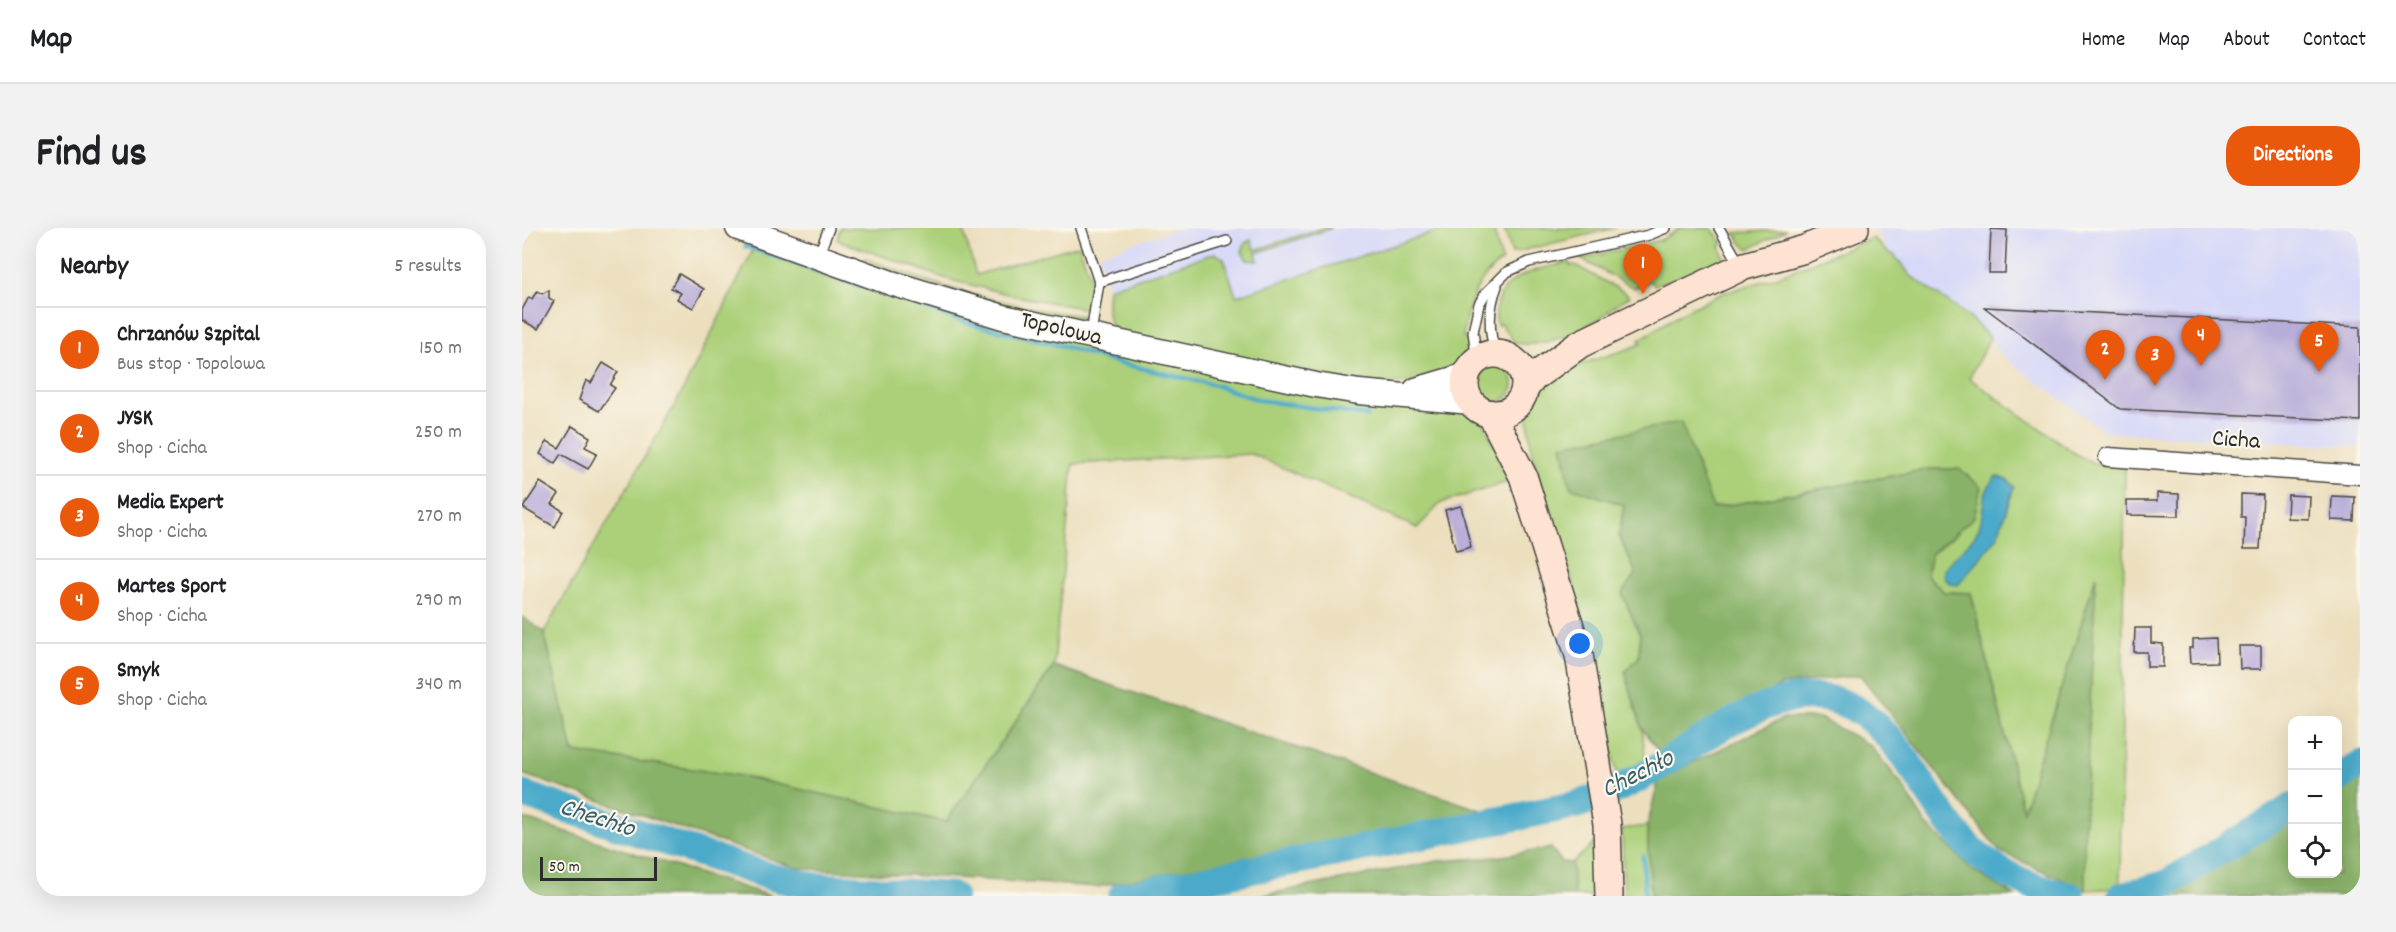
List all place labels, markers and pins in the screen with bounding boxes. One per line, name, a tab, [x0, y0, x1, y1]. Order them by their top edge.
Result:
pin: 1	[1624, 244, 1662, 294]
pin: 4	[2182, 316, 2220, 366]
pin: 5	[2300, 322, 2338, 372]
pin: 2	[2086, 330, 2124, 380]
pin: 3	[2136, 336, 2174, 386]

